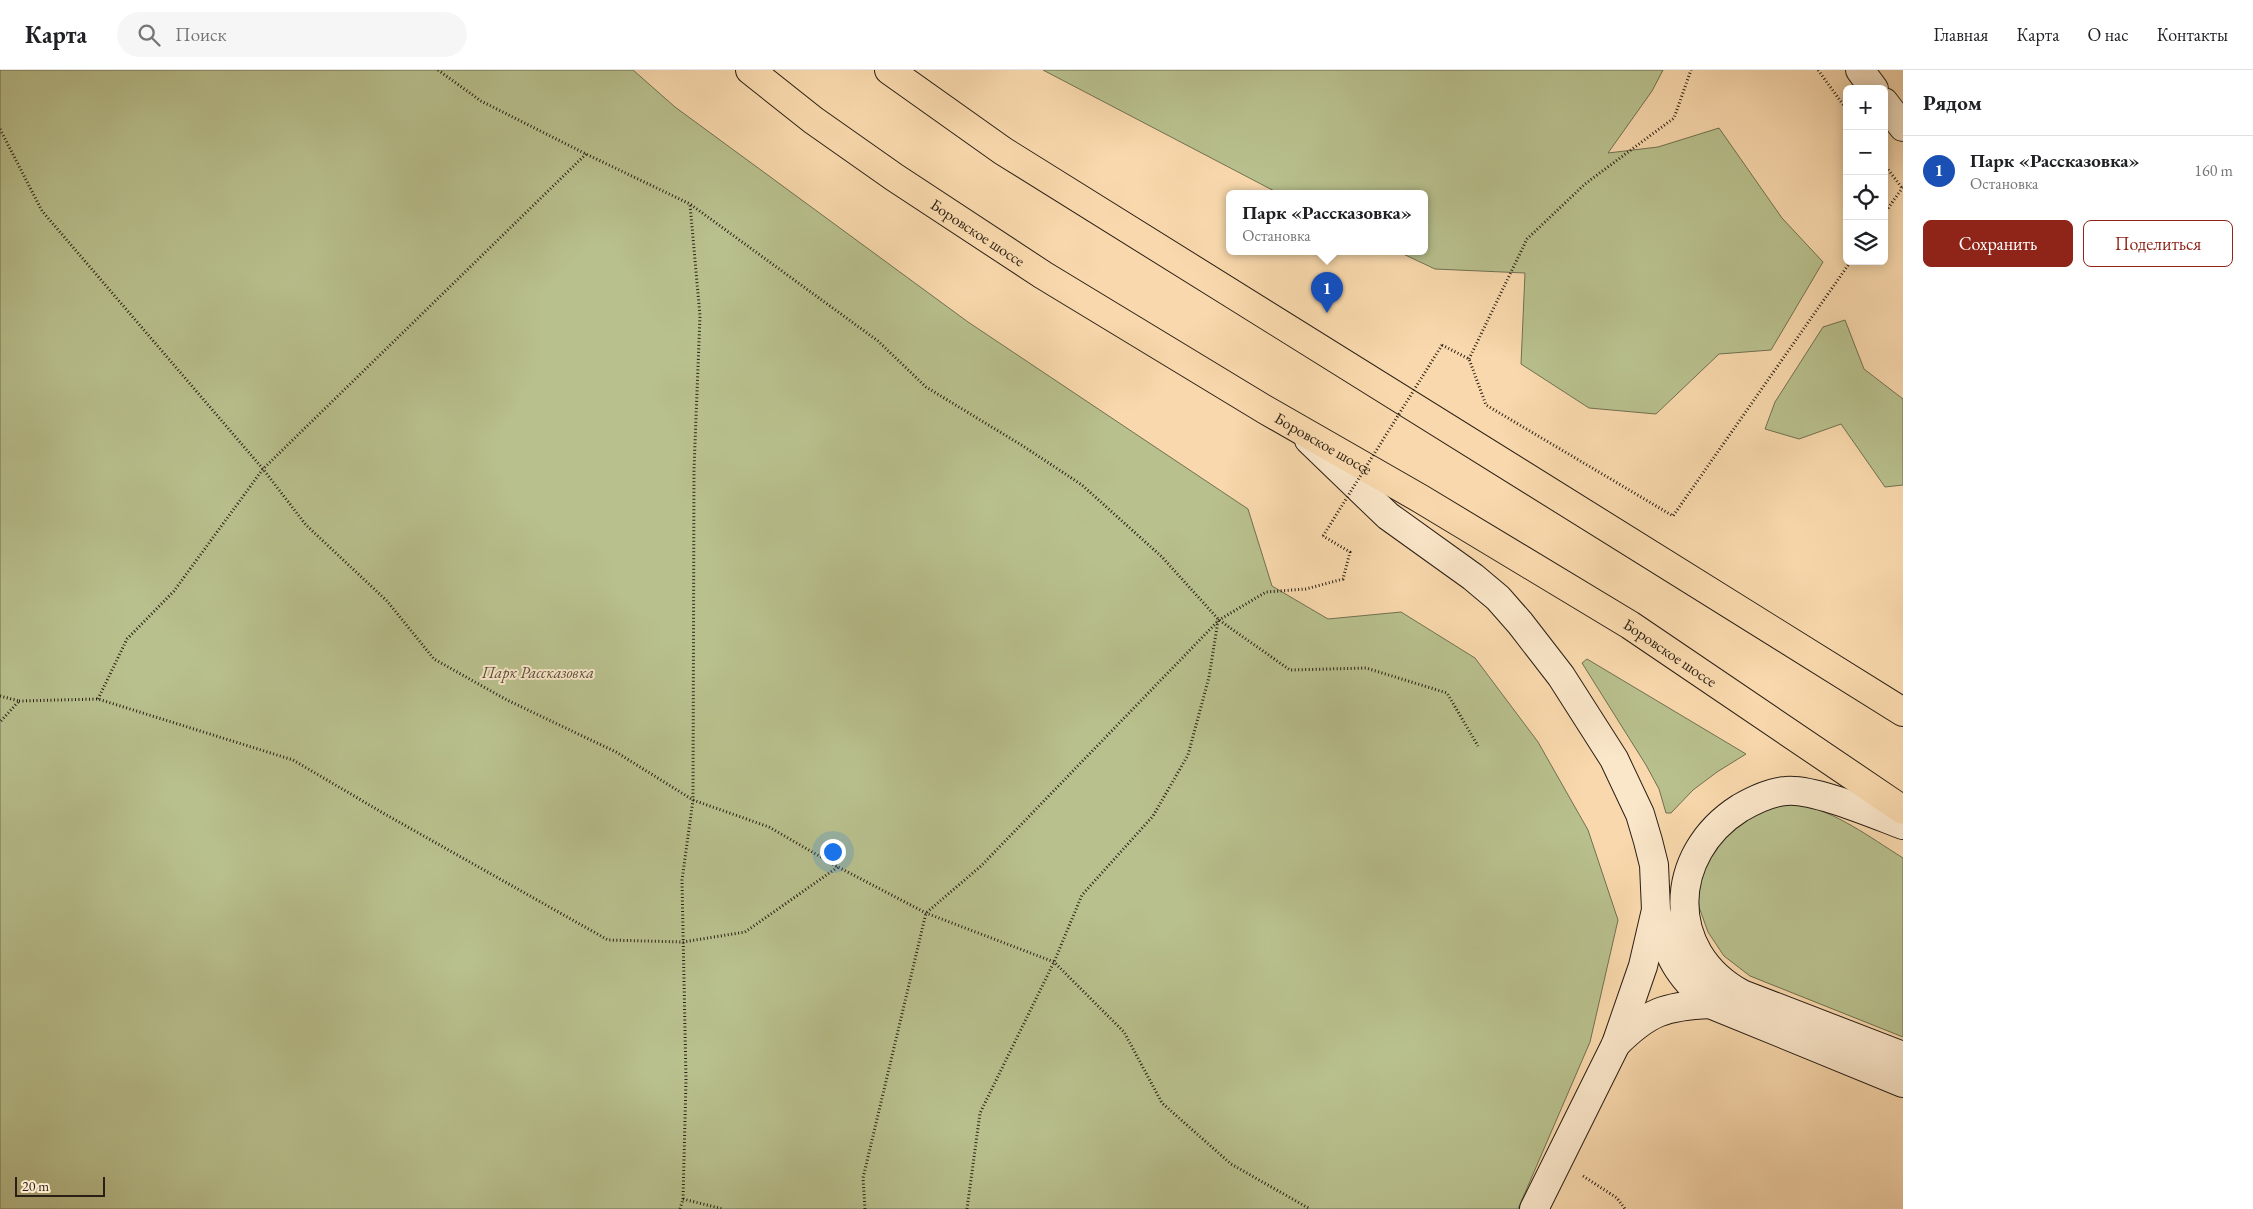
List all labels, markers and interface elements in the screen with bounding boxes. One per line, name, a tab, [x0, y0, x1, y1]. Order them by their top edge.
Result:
search box	[117, 12, 467, 57]
text: Карта	[25, 19, 87, 50]
icon: search	[135, 21, 163, 49]
text: Поиск	[175, 22, 227, 47]
text: Главная	[1934, 23, 1988, 46]
text: Карта	[2016, 23, 2059, 46]
text: О нас	[2087, 23, 2129, 46]
text: Контакты	[2157, 23, 2228, 46]
map controls	[1843, 85, 1888, 265]
button: +	[1843, 85, 1888, 130]
text: Рядом	[1923, 89, 1982, 116]
button: −	[1843, 130, 1888, 175]
text: Парк «Рассказовка»	[1970, 148, 2140, 173]
text: 1	[1935, 160, 1943, 181]
text: 160 m	[2194, 160, 2233, 181]
text: Остановка	[1970, 173, 2039, 194]
button: locate	[1843, 175, 1888, 220]
popup	[1226, 190, 1428, 255]
street label: Боровское шоссе	[926, 194, 1029, 271]
text: Парк «Рассказовка»	[1242, 200, 1412, 225]
button: layers	[1843, 220, 1888, 265]
button: Сохранить	[1923, 220, 2073, 267]
button: Поделиться	[2083, 220, 2233, 267]
text: Остановка	[1242, 225, 1311, 246]
pin: 1	[1311, 272, 1343, 313]
street label: Боровское шоссе	[1271, 407, 1376, 480]
street label: Боровское шоссе	[1619, 613, 1721, 692]
park label: Парк Рассказовка	[481, 662, 594, 683]
your location	[820, 839, 846, 865]
scale bar	[15, 1174, 105, 1197]
text: 20 m	[22, 1177, 49, 1195]

